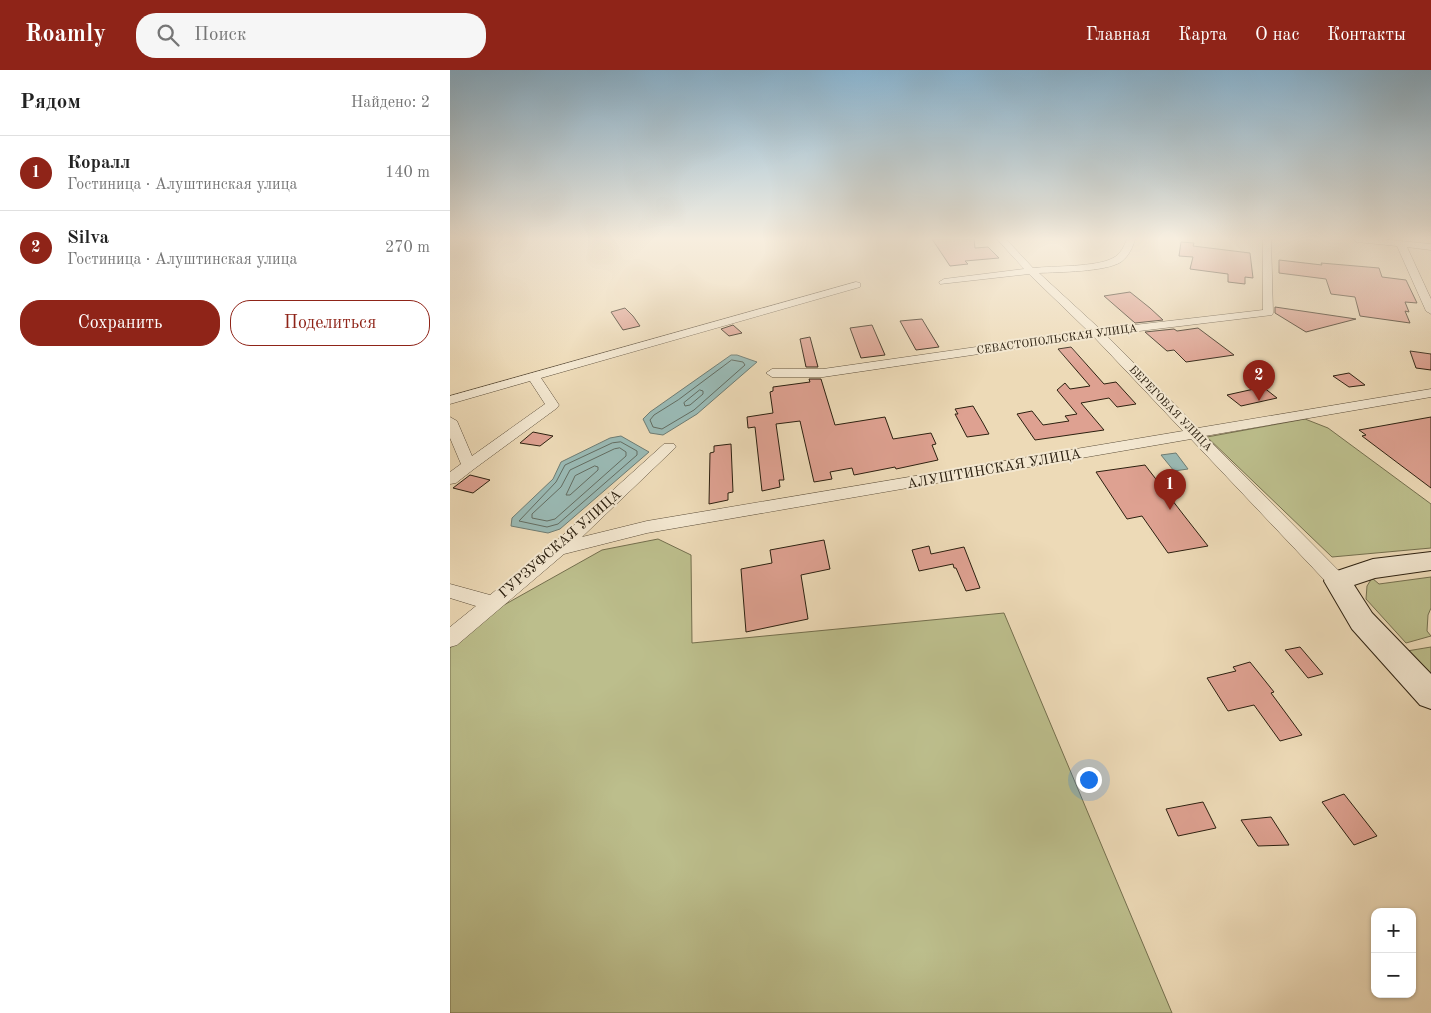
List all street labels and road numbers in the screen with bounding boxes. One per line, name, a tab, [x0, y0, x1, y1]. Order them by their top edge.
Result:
street label: СЕВАСТОПОЛЬСКАЯ УЛИЦА	[976, 323, 1139, 357]
street label: БЕРЕГОВАЯ УЛИЦА	[1126, 364, 1214, 454]
street label: АЛУШТИНСКАЯ УЛИЦА	[906, 447, 1083, 491]
street label: ГУРЗУФСКАЯ УЛИЦА	[496, 487, 624, 601]

